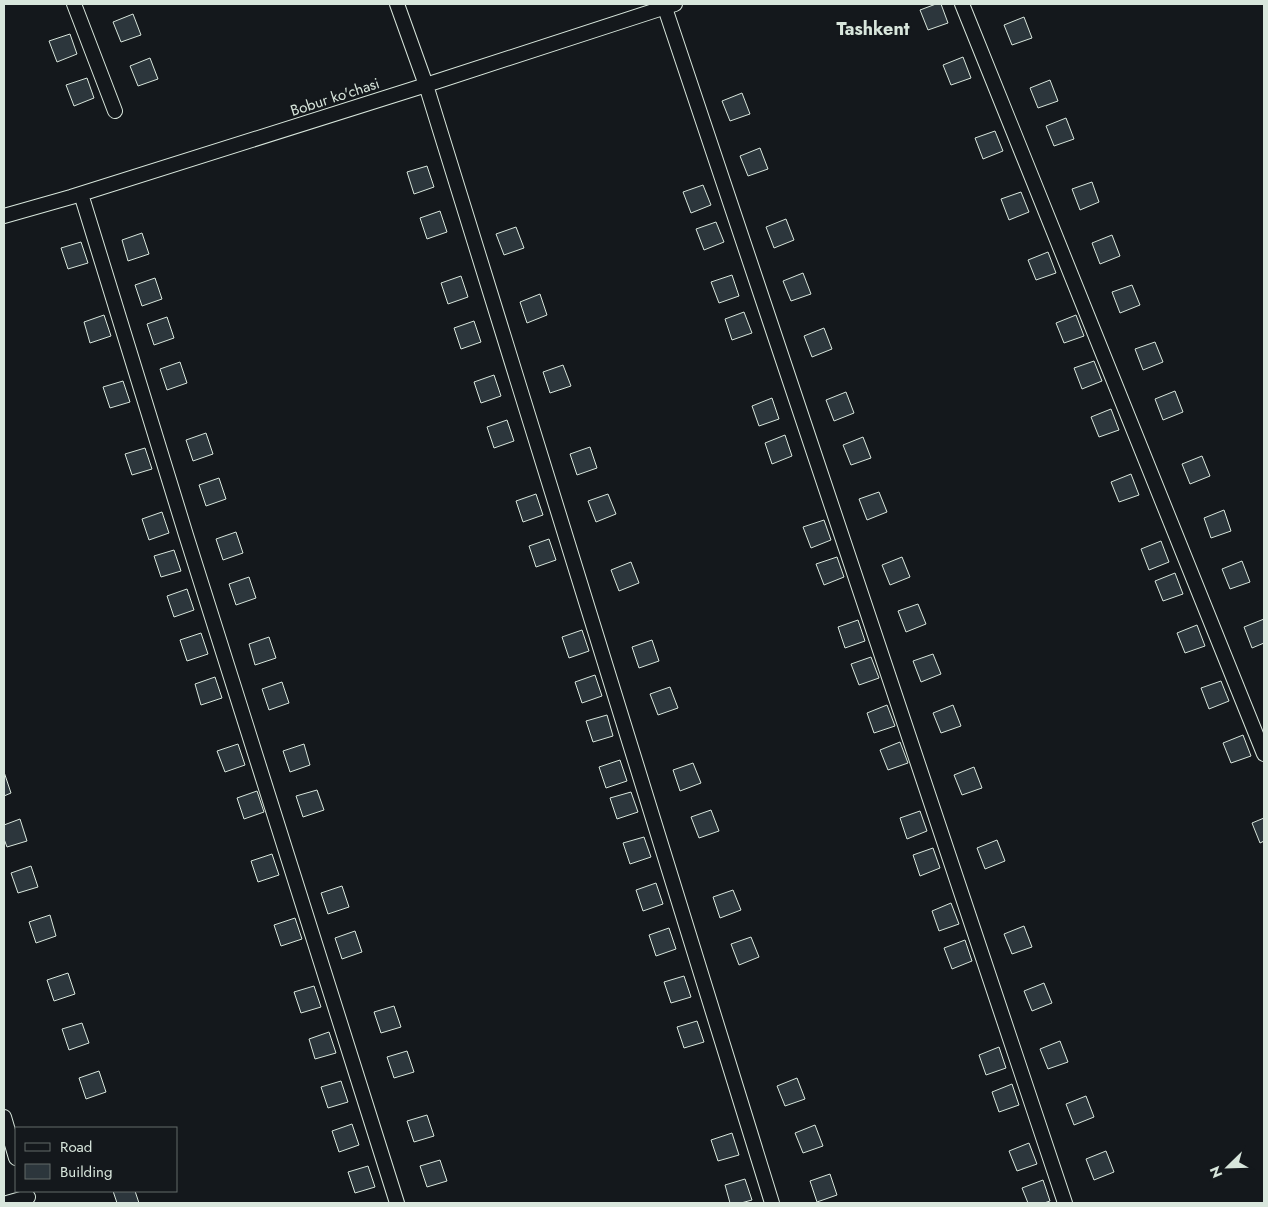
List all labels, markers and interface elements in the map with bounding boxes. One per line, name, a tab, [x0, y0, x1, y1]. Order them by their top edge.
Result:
district label: Tashkent	[837, 16, 910, 42]
street label: Bobur ko'chasi	[288, 72, 382, 122]
legend	[15, 1127, 178, 1192]
text: Road	[60, 1136, 92, 1158]
north arrow	[1203, 1142, 1253, 1192]
text: Building	[60, 1161, 112, 1183]
text: N	[1205, 1163, 1227, 1181]

